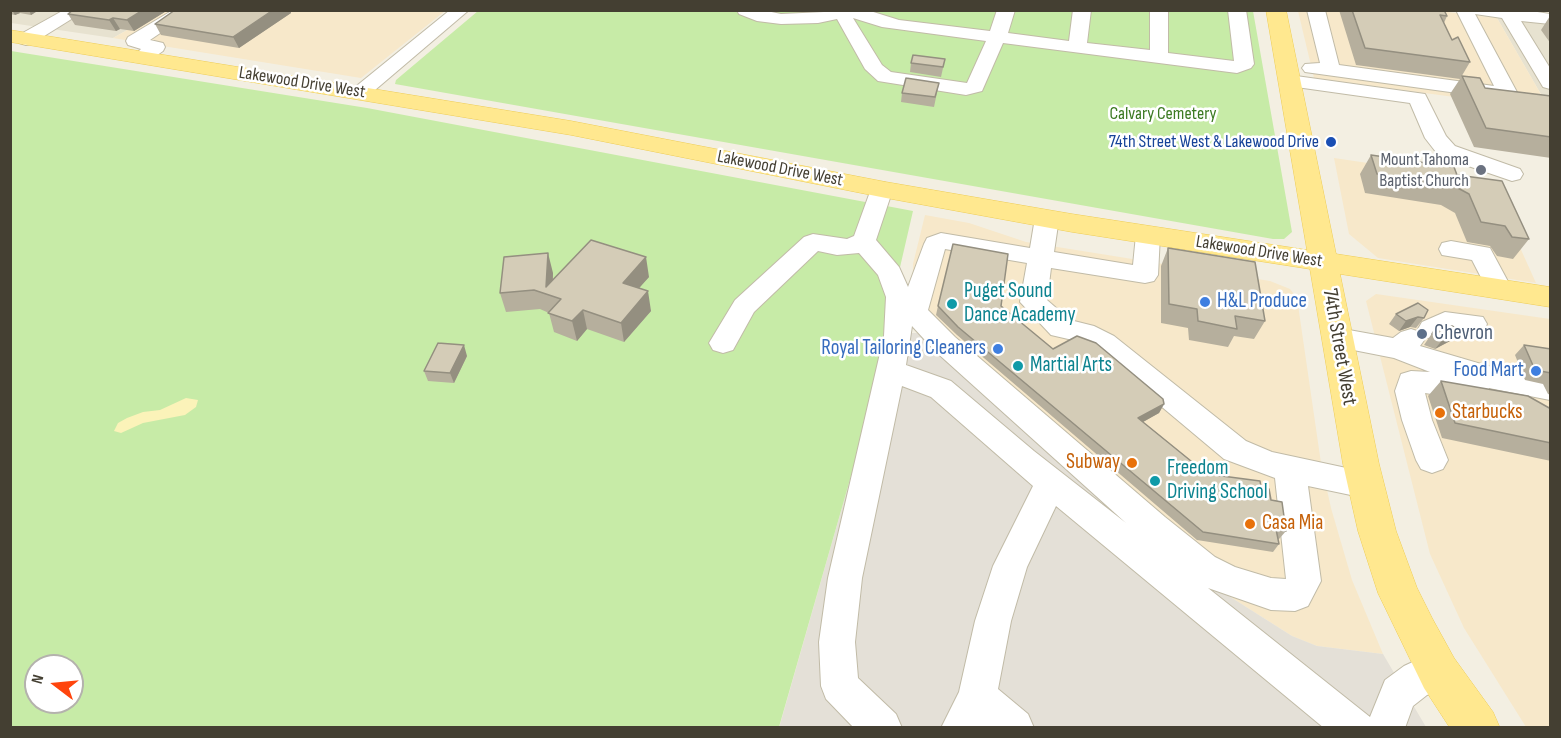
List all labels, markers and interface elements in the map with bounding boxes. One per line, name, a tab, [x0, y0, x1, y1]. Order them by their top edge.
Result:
street label: Lakewood Drive West	[237, 62, 367, 104]
park label: Calvary Cemetery	[1110, 103, 1216, 125]
place label: 74th Street West & Lakewood Drive	[1109, 131, 1319, 153]
marker: 74th Street West & Lakewood Drive	[1324, 135, 1338, 149]
street label: Lakewood Drive West	[715, 146, 845, 192]
place label: Mount Tahoma Baptist Church	[1379, 149, 1469, 192]
marker: Mount Tahoma Baptist Church	[1474, 163, 1488, 177]
street label: Lakewood Drive West	[1194, 231, 1324, 273]
place label: Puget Sound Dance Academy	[964, 279, 1076, 329]
street label: 74th Street West	[1316, 287, 1362, 407]
place label: H&L Produce	[1217, 289, 1307, 315]
marker: H&L Produce	[1198, 295, 1212, 309]
marker: Puget Sound Dance Academy	[945, 297, 959, 311]
place label: Chevron	[1434, 321, 1493, 347]
marker: Chevron	[1415, 327, 1429, 341]
place label: Royal Tailoring Cleaners	[821, 336, 986, 362]
marker: Royal Tailoring Cleaners	[991, 342, 1005, 356]
place label: Martial Arts	[1030, 353, 1112, 379]
place label: Food Mart	[1454, 358, 1524, 384]
marker: Martial Arts	[1011, 359, 1025, 373]
marker: Food Mart	[1529, 364, 1543, 378]
place label: Starbucks	[1452, 400, 1523, 426]
marker: Starbucks	[1433, 406, 1447, 420]
place label: Subway	[1066, 450, 1120, 476]
marker: Subway	[1125, 456, 1139, 470]
place label: Freedom Driving School	[1167, 456, 1268, 506]
marker: Freedom Driving School	[1148, 474, 1162, 488]
place label: Casa Mia	[1262, 511, 1323, 537]
marker: Casa Mia	[1243, 517, 1257, 531]
north arrow	[24, 654, 84, 714]
text: N	[28, 673, 48, 686]

